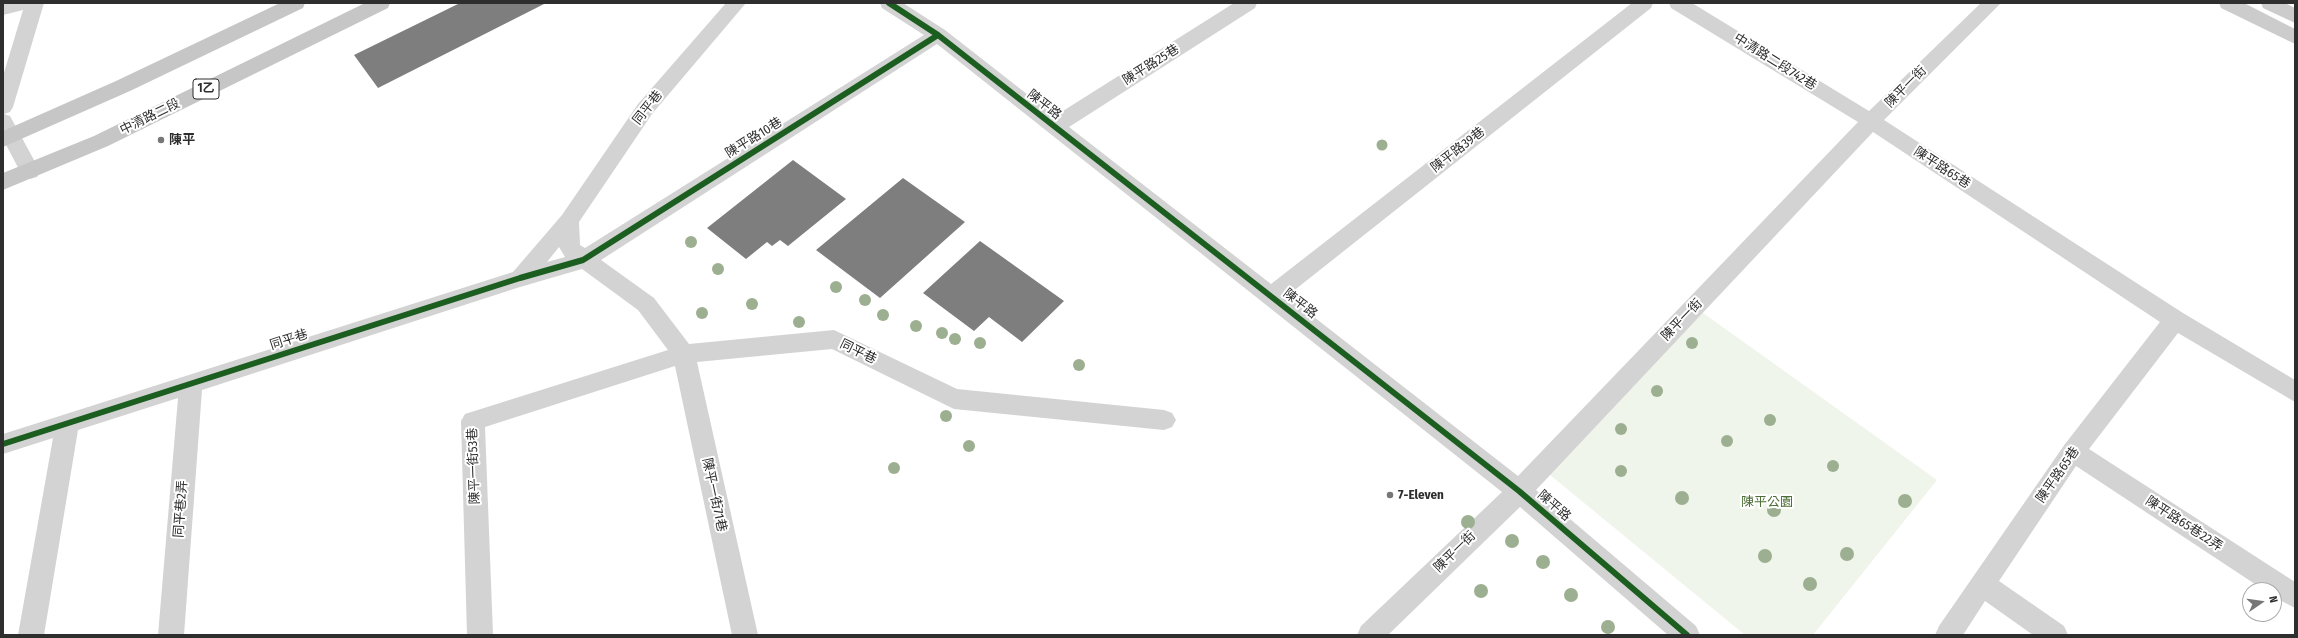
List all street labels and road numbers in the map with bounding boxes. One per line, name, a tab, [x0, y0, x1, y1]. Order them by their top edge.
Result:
street label: 中清路二段742巷	[1731, 30, 1819, 94]
street label: 陳平路25巷	[1120, 42, 1182, 88]
street label: 陳平一街	[1882, 63, 1930, 111]
road number: 1乙	[193, 79, 219, 99]
street label: 陳平路	[1024, 87, 1064, 123]
street label: 同平巷	[630, 88, 666, 128]
street label: 中清路二段	[117, 96, 183, 138]
street label: 陳平路10巷	[723, 114, 785, 162]
street label: 陳平路39巷	[1428, 124, 1488, 176]
street label: 陳平路65巷	[1911, 144, 1973, 192]
street label: 陳平路	[1280, 286, 1320, 322]
street label: 陳平一街	[1658, 296, 1706, 344]
street label: 同平巷	[268, 327, 310, 353]
street label: 同平巷	[837, 336, 879, 368]
street label: 陳平一街53巷	[465, 427, 483, 505]
street label: 陳平路65巷	[2033, 444, 2083, 506]
street label: 陳平一街71巷	[699, 457, 729, 533]
street label: 同平巷2弄	[171, 480, 191, 538]
street label: 陳平路	[1534, 487, 1574, 525]
street label: 陳平路65巷22弄	[2143, 493, 2225, 555]
street label: 陳平一街	[1431, 528, 1479, 576]

